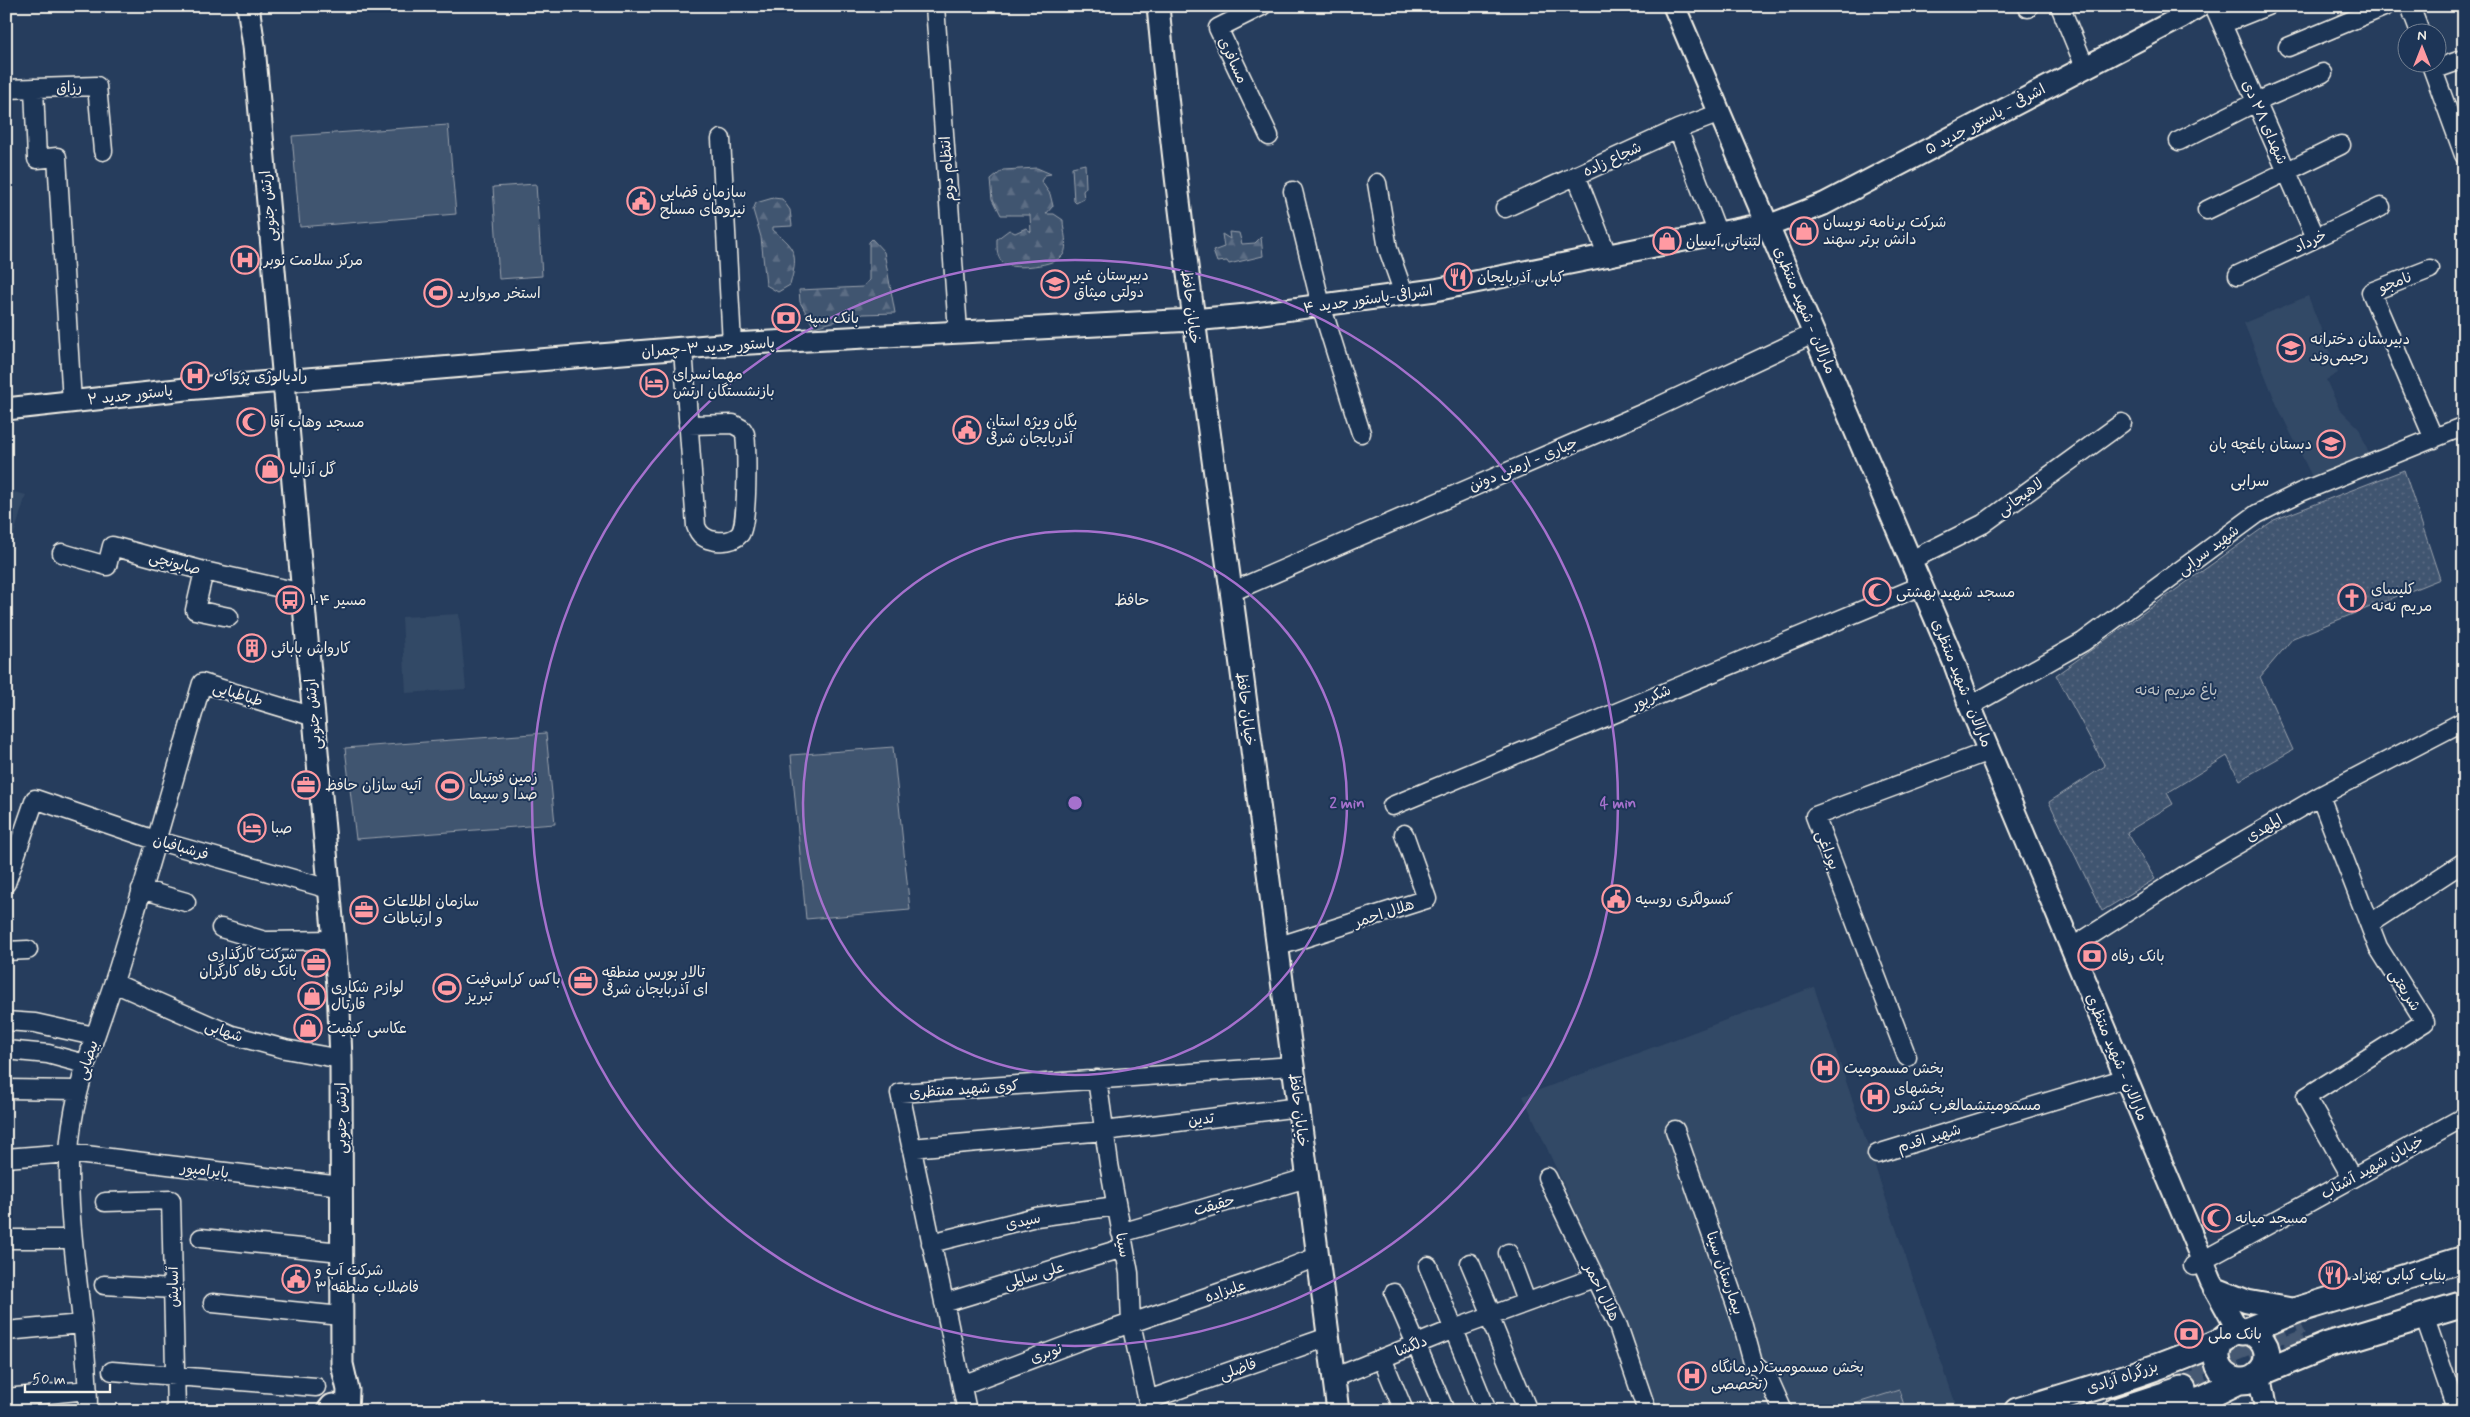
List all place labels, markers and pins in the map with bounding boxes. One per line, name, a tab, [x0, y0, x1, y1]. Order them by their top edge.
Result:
place label: سازمان قضایی نیروهای مسلح	[660, 183, 746, 220]
public building icon: سازمان قضایی نیروهای مسلح	[626, 186, 656, 216]
place label: شرکت برنامه نویسان دانش برتر سهند	[1823, 213, 1946, 250]
shop icon: شرکت برنامه نویسان دانش برتر سهند	[1789, 216, 1819, 246]
shop icon: لبنیاتی آیسان	[1652, 226, 1682, 256]
place label: لبنیاتی آیسان	[1686, 232, 1761, 252]
hospital icon: مرکز سلامت نوبر	[230, 245, 260, 275]
place label: مرکز سلامت نوبر	[262, 251, 363, 271]
restaurant icon: کبابی آذربایجان	[1443, 262, 1473, 292]
place label: دبیرستان غیر دولتی میثاق	[1072, 266, 1149, 303]
place label: کبابی آذربایجان	[1477, 268, 1564, 288]
school or university icon: دبیرستان غیر دولتی میثاق	[1040, 269, 1070, 299]
sports icon: استخر مروارید	[423, 278, 453, 308]
place label: استخر مروارید	[457, 284, 541, 304]
bank icon: بانک سپه	[771, 303, 801, 333]
place label: بانک سپه	[805, 309, 859, 329]
place label: دبیرستان دخترانه رحیمی‌وند	[2310, 330, 2410, 367]
school or university icon: دبیرستان دخترانه رحیمی‌وند	[2276, 333, 2306, 363]
hospital icon: رادیالوژی پژواک	[180, 361, 210, 391]
place label: مهمانسرای بازنشستگان ارتش	[673, 365, 775, 402]
place label: رادیالوژی پژواک	[214, 367, 307, 387]
hotel icon: مهمانسرای بازنشستگان ارتش	[639, 368, 669, 398]
mosque icon: مسجد وهاب آقا	[236, 407, 266, 437]
place label: یگان ویژه استان آذربایجان شرقی	[986, 412, 1077, 449]
place label: مسجد وهاب آقا	[270, 413, 364, 433]
public building icon: یگان ویژه استان آذربایجان شرقی	[952, 415, 982, 445]
school or university icon: دبستان باغچه بان	[2316, 429, 2346, 459]
place label: دبستان باغچه بان	[2209, 435, 2312, 455]
shop icon: گل آزالیا	[255, 454, 285, 484]
place label: گل آزالیا	[289, 460, 336, 480]
mosque icon: مسجد شهید بهشتی	[1862, 577, 1892, 607]
place label: کلیسای مریم نه‌نه	[2371, 580, 2432, 618]
place label: مسجد شهید بهشتی	[1896, 583, 2015, 603]
church icon: کلیسای مریم نه‌نه	[2337, 583, 2367, 613]
bus stop icon: مسیر ۱۰۴	[275, 585, 305, 615]
place label: مسیر ۱۰۴	[309, 591, 366, 611]
building icon: کارواش بابائی	[237, 633, 267, 663]
place label: کارواش بابائی	[271, 639, 351, 659]
place label: زمین فوتبال صدا و سیما	[469, 768, 538, 805]
office icon: آتیه سازان حافظ	[291, 770, 321, 800]
sports icon: زمین فوتبال صدا و سیما	[435, 771, 465, 801]
place label: آتیه سازان حافظ	[325, 776, 423, 796]
centre of rings	[1066, 794, 1084, 812]
hotel icon: صبا	[237, 813, 267, 843]
place label: صبا	[271, 819, 292, 839]
public building icon: کنسولگری روسیه	[1601, 884, 1631, 914]
place label: کنسولگری روسیه	[1635, 890, 1733, 910]
place label: سازمان اطلاعات و ارتباطات	[383, 892, 479, 929]
office icon: سازمان اطلاعات و ارتباطات	[349, 895, 379, 925]
bank icon: بانک رفاه	[2077, 941, 2107, 971]
place label: شرکت کارگذاری بانک رفاه کارگران	[199, 945, 297, 982]
place label: بانک رفاه	[2111, 947, 2165, 967]
office icon: شرکت کارگذاری بانک رفاه کارگران	[301, 948, 331, 978]
place label: تالار بورس منطقه ای آذربایجان شرقی	[602, 963, 708, 1000]
office icon: تالار بورس منطقه ای آذربایجان شرقی	[568, 966, 598, 996]
place label: باکس کراس‌فیت تبریز	[464, 970, 561, 1007]
sports icon: باکس کراس‌فیت تبریز	[432, 973, 462, 1003]
place label: لوازم شکاری قارتال	[331, 978, 404, 1015]
shop icon: لوازم شکاری قارتال	[297, 981, 327, 1011]
shop icon: عکاسی کیفیت	[293, 1013, 323, 1043]
place label: عکاسی کیفیت	[327, 1019, 407, 1039]
hospital icon: بخش مسمومیت	[1810, 1053, 1840, 1083]
place label: بخش مسمومیت	[1844, 1059, 1944, 1079]
place label: بخشهای مسمومیتشمالغرب کشور	[1893, 1079, 2041, 1116]
hospital icon: بخشهای مسمومیتشمالغرب کشور	[1860, 1082, 1890, 1112]
mosque icon: مسجد میانه	[2201, 1203, 2231, 1233]
place label: مسجد میانه	[2235, 1209, 2308, 1229]
restaurant icon: بناب کبابی بهزاد	[2318, 1260, 2348, 1290]
place label: شرکت آب و فاضلاب منطقه ۳	[314, 1261, 419, 1298]
public building icon: شرکت آب و فاضلاب منطقه ۳	[281, 1264, 311, 1294]
place label: بناب کبابی بهزاد	[2352, 1266, 2446, 1286]
bank icon: بانک ملی	[2174, 1319, 2204, 1349]
place label: بانک ملی	[2208, 1325, 2262, 1345]
place label: بخش مسمومیت(درمانگاه تخصصی)	[1711, 1358, 1864, 1395]
hospital icon: بخش مسمومیت(درمانگاه تخصصی)	[1677, 1361, 1707, 1391]

